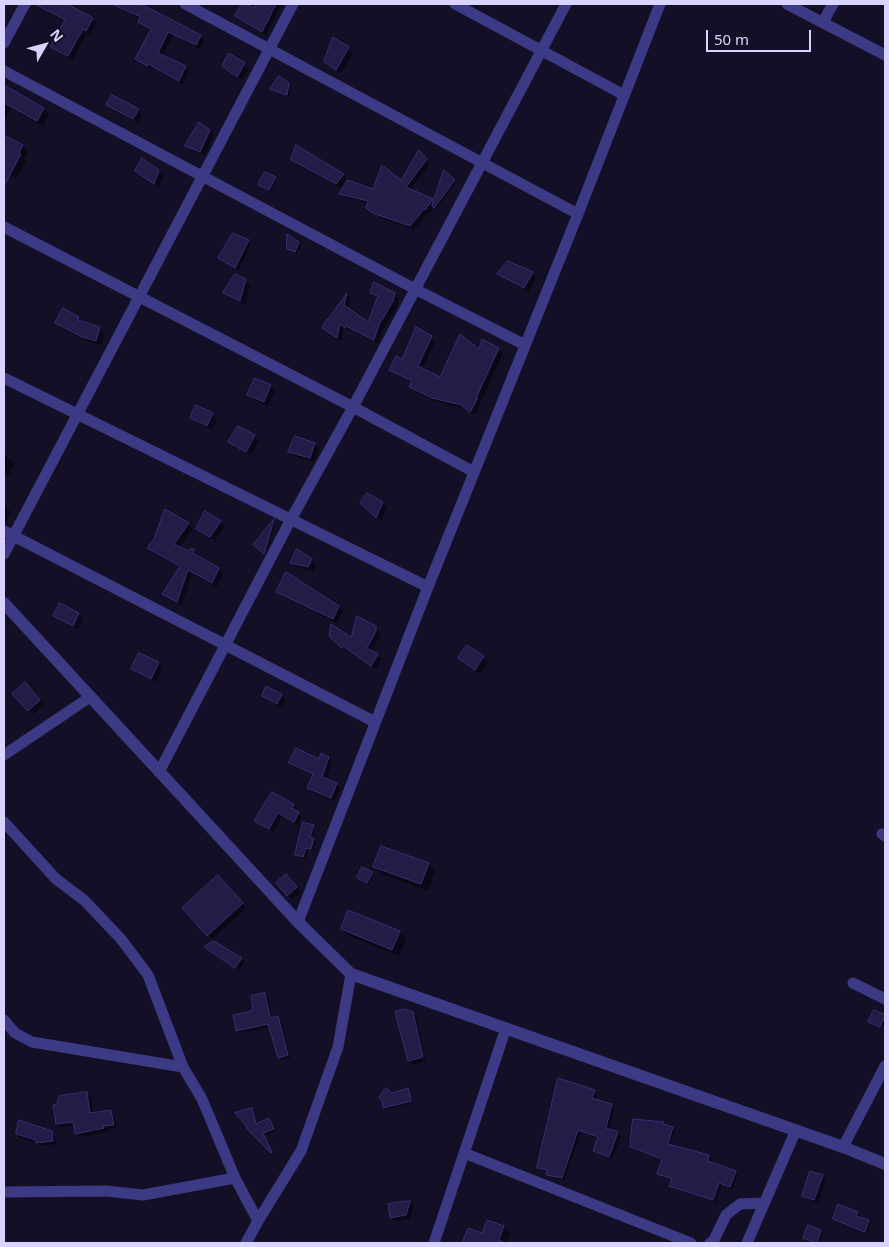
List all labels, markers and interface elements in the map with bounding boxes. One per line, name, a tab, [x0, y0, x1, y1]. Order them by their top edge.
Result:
north arrow	[20, 20, 70, 70]
scale bar	[709, 20, 814, 52]
text: N	[46, 25, 68, 46]
text: 50 m	[714, 29, 749, 49]

